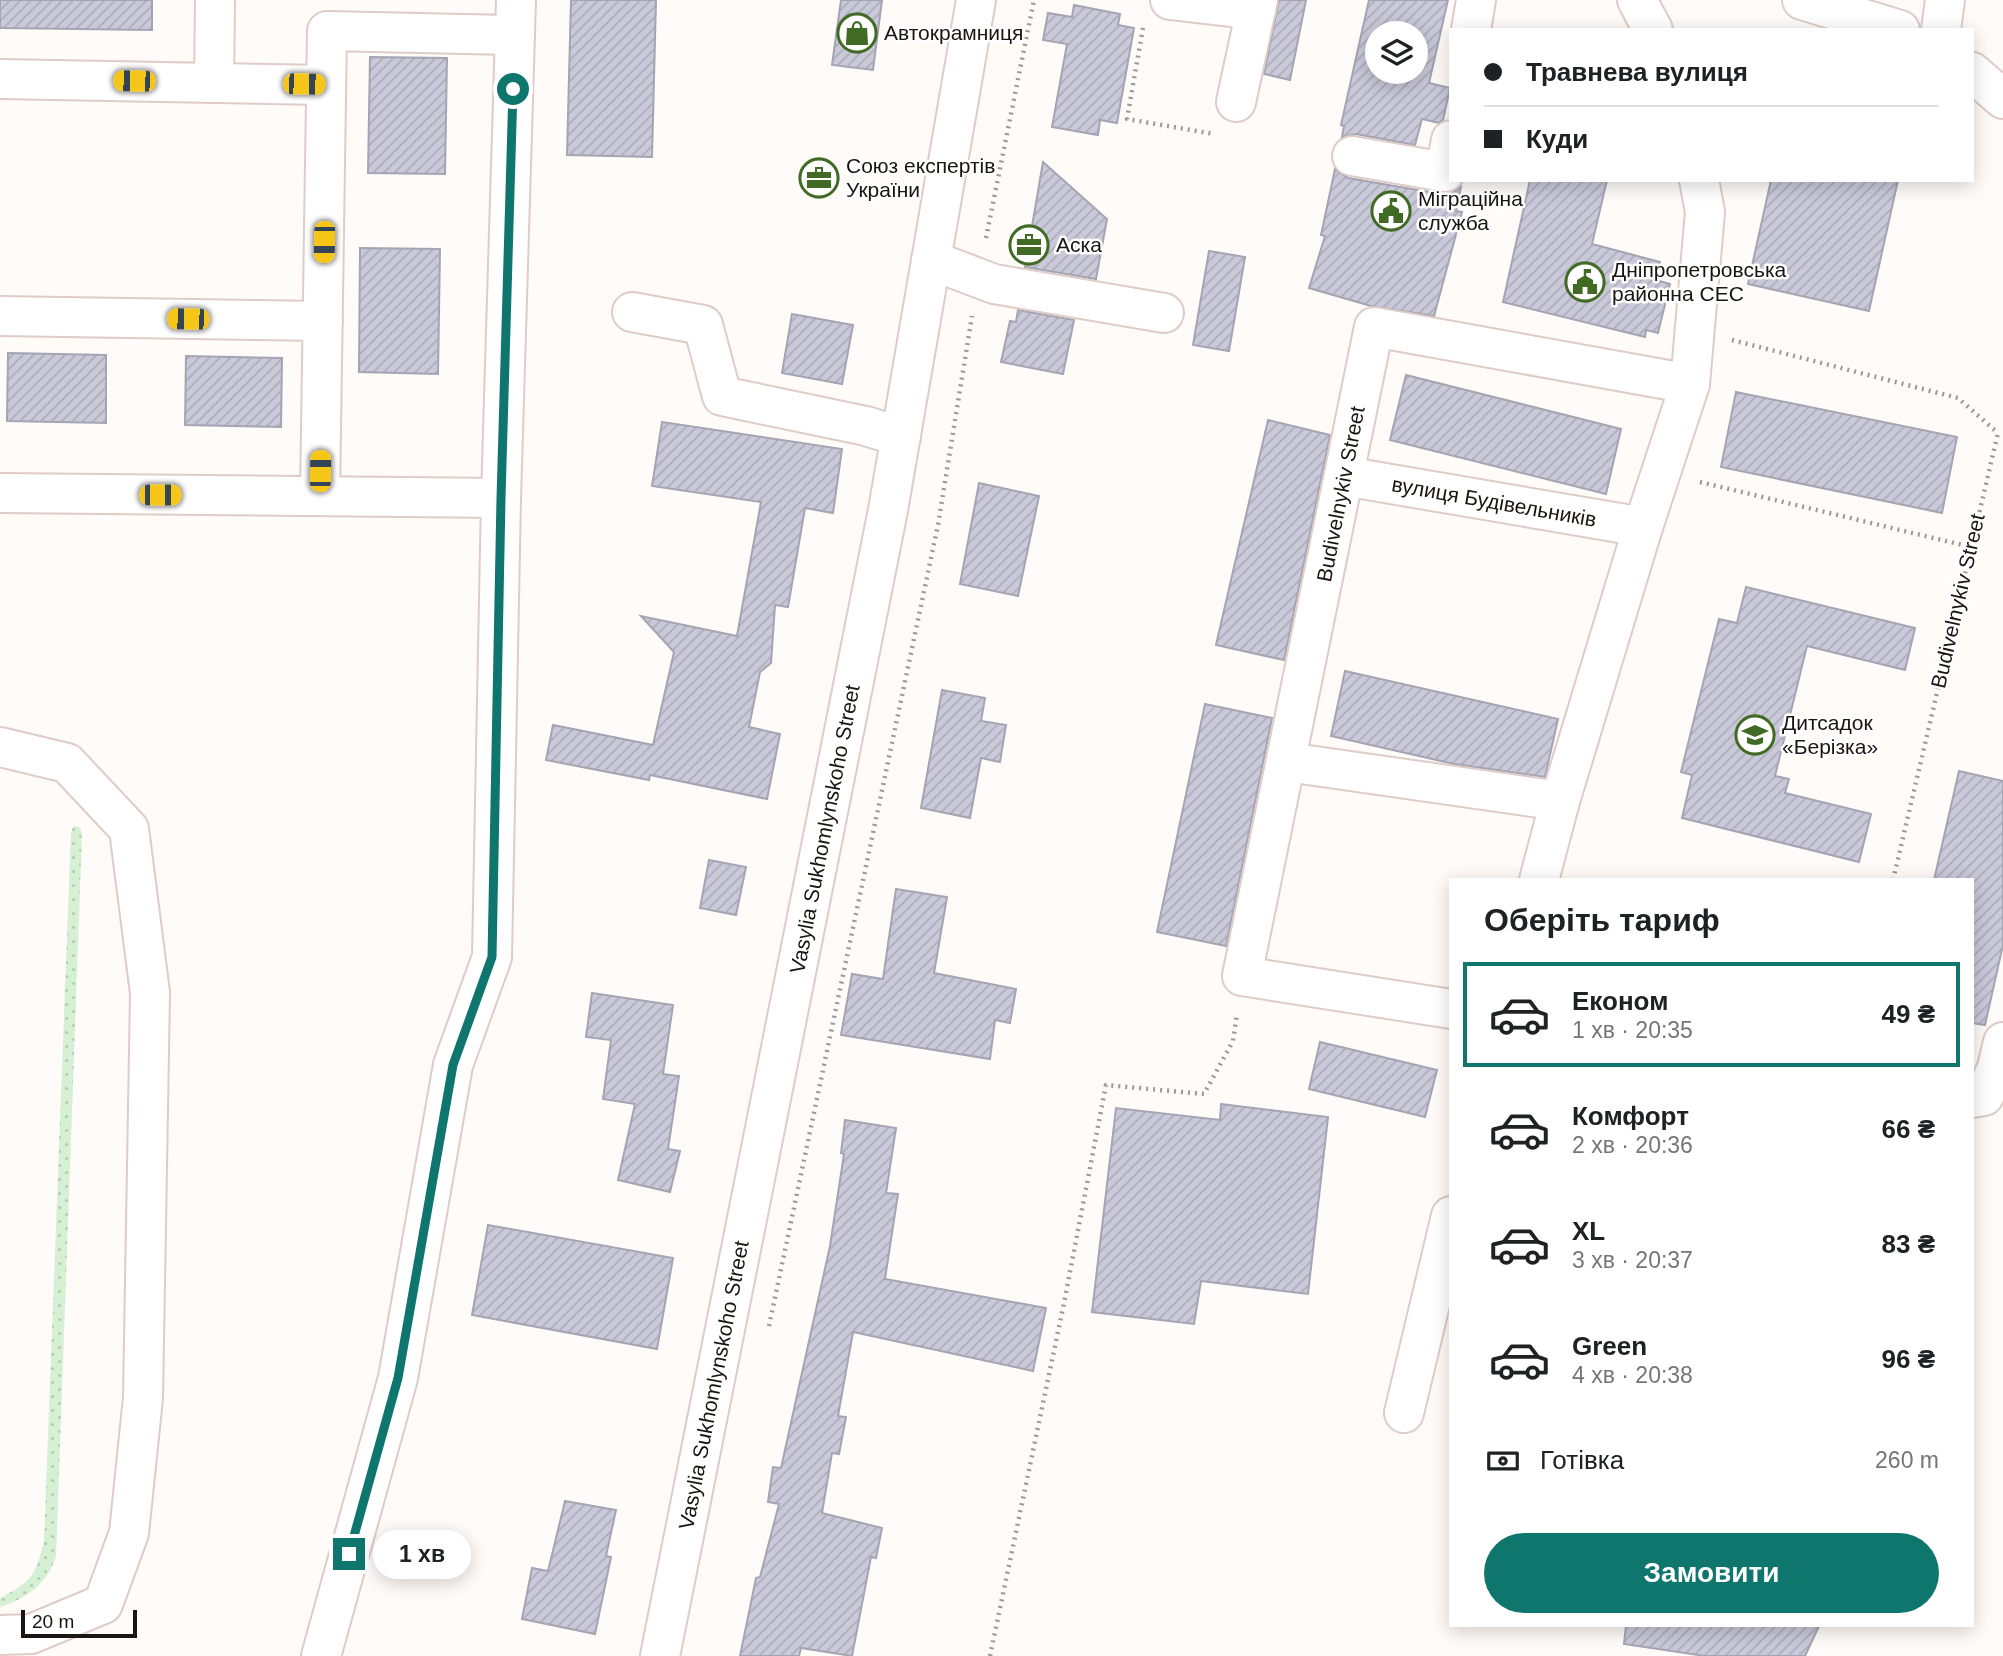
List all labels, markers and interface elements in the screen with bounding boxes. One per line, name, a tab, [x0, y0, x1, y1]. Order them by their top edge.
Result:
shop icon: Автокрамниця	[836, 12, 878, 54]
place label: Автокрамниця	[884, 21, 1023, 44]
map controls	[1365, 21, 1428, 84]
button: layers	[1365, 21, 1428, 84]
text: Травнева вулиця	[1526, 57, 1748, 87]
car	[113, 70, 156, 92]
car	[283, 73, 326, 95]
route start	[497, 73, 529, 105]
text: Куди	[1526, 124, 1588, 154]
place label: Союз експертів України	[846, 154, 995, 201]
office icon: Союз експертів України	[798, 157, 840, 199]
place label: Міграційна служба	[1418, 187, 1523, 234]
public building icon: Міграційна служба	[1370, 190, 1412, 232]
car	[314, 221, 335, 263]
office icon: Аска	[1008, 224, 1050, 266]
place label: Аска	[1056, 233, 1102, 256]
place label: Дніпропетровська районна СЕС	[1612, 258, 1787, 305]
public building icon: Дніпропетровська районна СЕС	[1564, 261, 1606, 303]
car	[167, 308, 210, 330]
street label: Budivelnykiv Street	[1312, 404, 1369, 584]
car	[310, 450, 331, 492]
street label: вулиця Будівельників	[1390, 472, 1598, 531]
car	[140, 485, 182, 506]
street label: Budivelnykiv Street	[1926, 511, 1989, 690]
street label: Vasylia Sukhomlynskoho Street	[785, 682, 864, 975]
place label: Дитсадок «Берізка»	[1782, 711, 1878, 758]
school or university icon: Дитсадок «Берізка»	[1734, 714, 1776, 756]
text: Оберіть тариф	[1484, 902, 1720, 938]
icon: car	[1488, 983, 1551, 1046]
text: Економ	[1572, 986, 1668, 1016]
text: 49 ₴	[1882, 999, 1935, 1029]
text: 1 хв · 20:35	[1572, 1017, 1693, 1043]
icon: car	[1488, 1098, 1551, 1161]
text: Комфорт	[1572, 1101, 1689, 1131]
text: 66 ₴	[1882, 1114, 1935, 1144]
text: 2 хв · 20:36	[1572, 1132, 1693, 1158]
icon: car	[1488, 1213, 1551, 1276]
text: XL	[1572, 1216, 1605, 1246]
text: 83 ₴	[1882, 1229, 1935, 1259]
street label: Vasylia Sukhomlynskoho Street	[674, 1238, 753, 1531]
text: 3 хв · 20:37	[1572, 1247, 1693, 1273]
icon: car	[1488, 1328, 1551, 1391]
text: Green	[1572, 1331, 1647, 1361]
text: 96 ₴	[1882, 1344, 1935, 1374]
text: 4 хв · 20:38	[1572, 1362, 1693, 1388]
icon: cash	[1484, 1442, 1522, 1480]
text: Готівка	[1540, 1445, 1624, 1475]
text: 260 m	[1875, 1447, 1939, 1473]
callout: 1 хв	[374, 1530, 472, 1578]
button: Замовити	[1484, 1533, 1939, 1613]
route end	[333, 1538, 365, 1570]
text: 1 хв	[399, 1541, 445, 1567]
scale bar	[21, 1607, 136, 1639]
text: 20 m	[32, 1611, 74, 1632]

